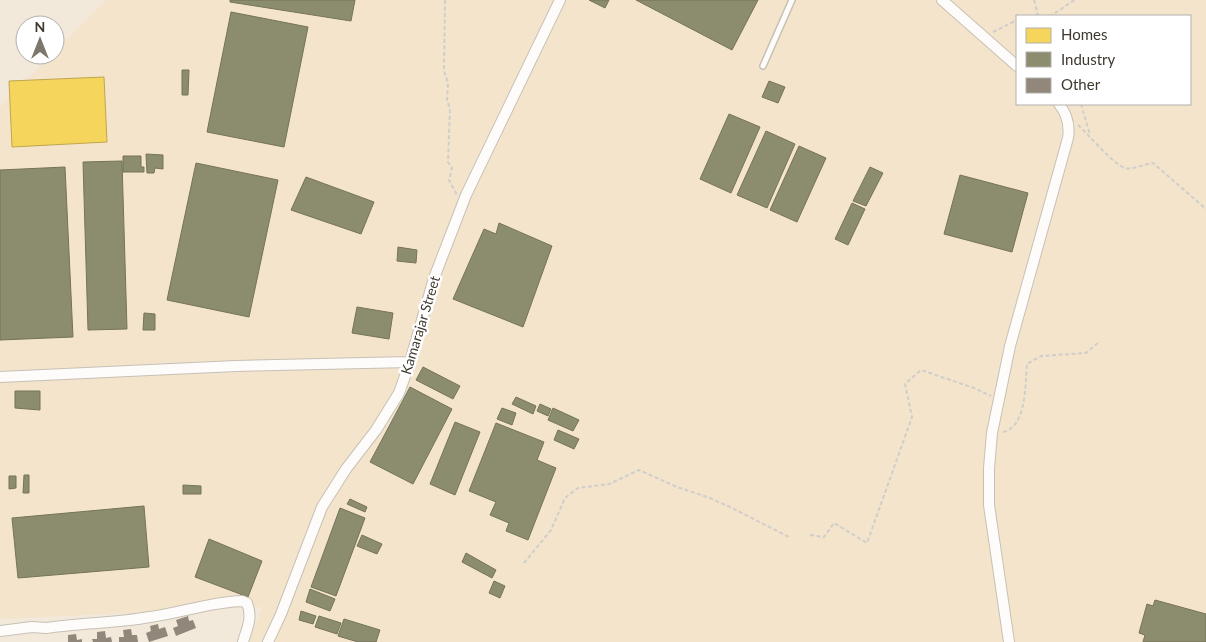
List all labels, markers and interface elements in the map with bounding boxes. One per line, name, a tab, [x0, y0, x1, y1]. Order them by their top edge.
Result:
north arrow	[15, 15, 65, 65]
legend	[1016, 15, 1191, 105]
text: N	[35, 18, 45, 35]
text: Homes	[1061, 25, 1107, 43]
text: Industry	[1061, 50, 1116, 68]
text: Other	[1061, 75, 1101, 93]
street label: Kamarajar Street	[397, 274, 443, 376]

